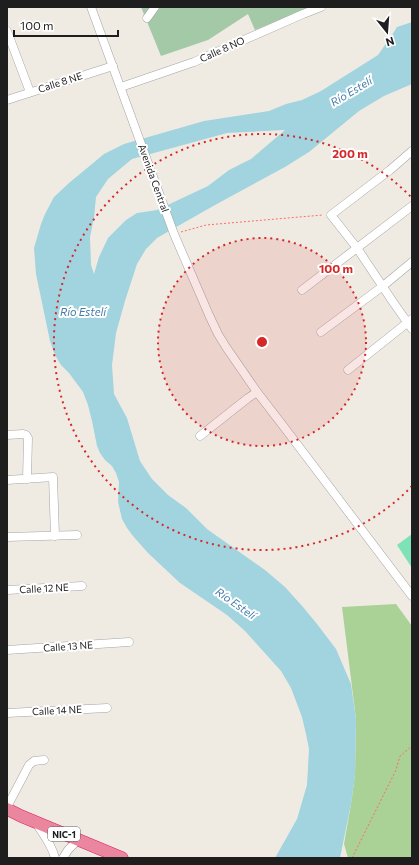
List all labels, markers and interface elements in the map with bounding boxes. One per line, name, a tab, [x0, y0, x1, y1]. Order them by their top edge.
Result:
scale bar	[14, 12, 118, 38]
north arrow	[367, 12, 407, 52]
text: 100 m	[20, 18, 54, 32]
street label: Calle 8 NO	[198, 34, 246, 64]
text: N	[384, 35, 396, 49]
street label: Calle 8 NE	[36, 69, 84, 95]
water label: Río Estelí	[328, 72, 376, 108]
street label: Avenida Central	[136, 142, 172, 214]
text: 200 m	[332, 146, 368, 160]
text: 100 m	[319, 261, 353, 275]
water label: Río Estelí	[60, 305, 108, 318]
centre of rings	[255, 335, 269, 349]
street label: Calle 12 NE	[19, 581, 69, 595]
water label: Río Estelí	[213, 584, 260, 623]
street label: Calle 13 NE	[43, 638, 93, 654]
street label: Calle 14 NE	[32, 703, 82, 717]
road number: NIC-1	[48, 827, 80, 841]

